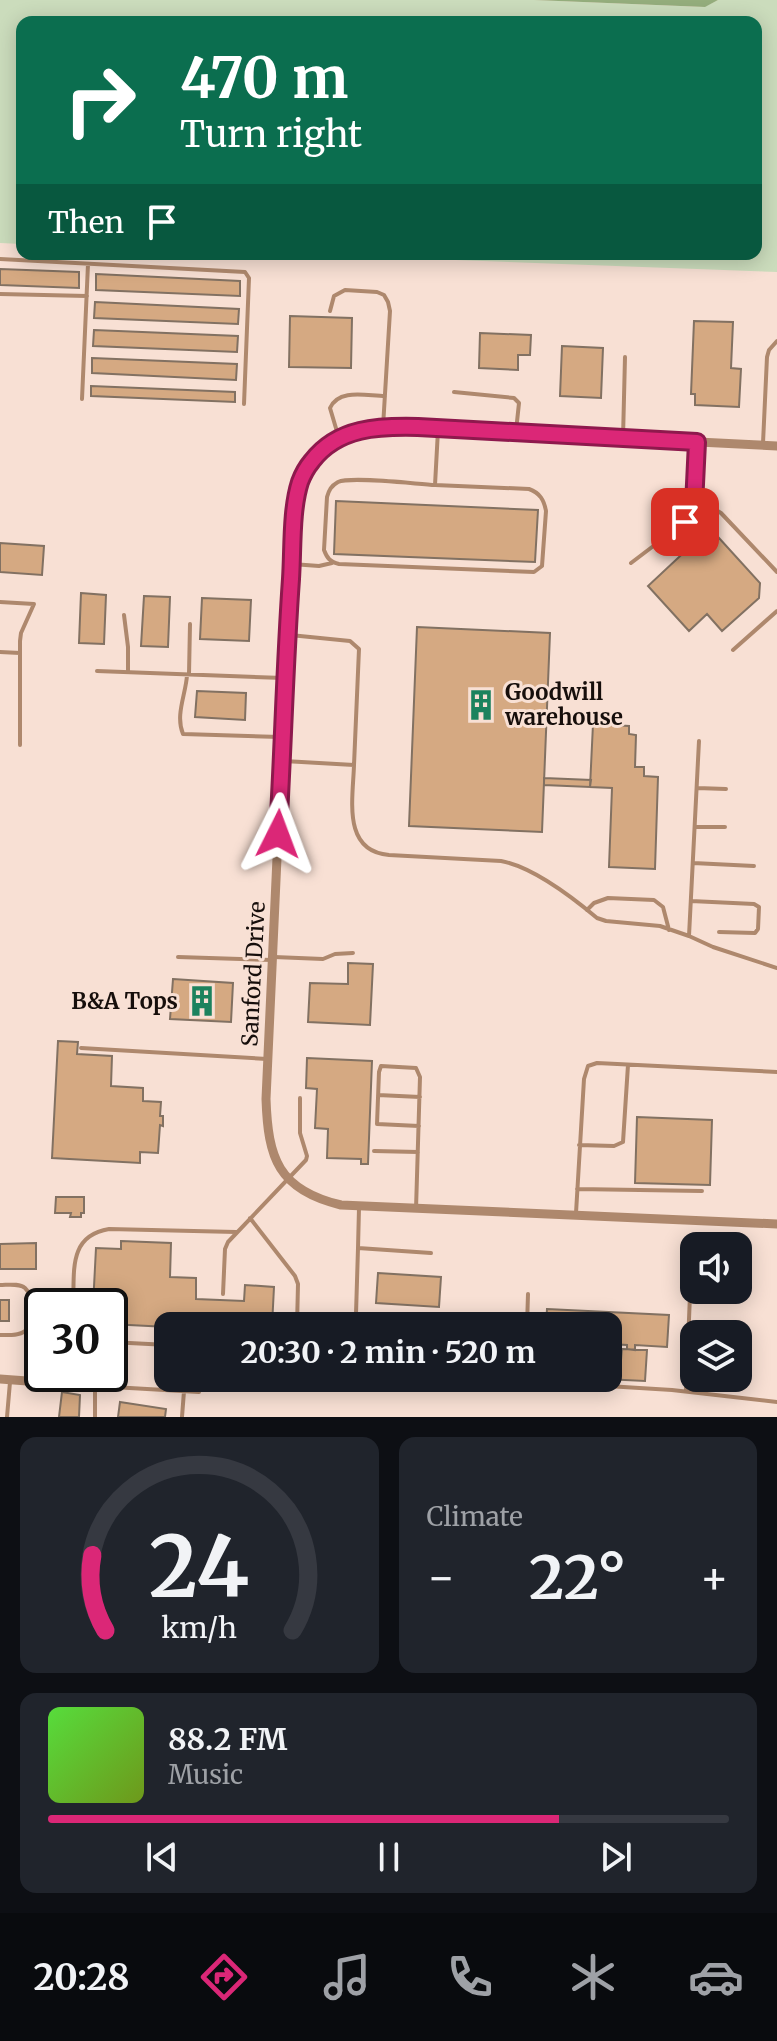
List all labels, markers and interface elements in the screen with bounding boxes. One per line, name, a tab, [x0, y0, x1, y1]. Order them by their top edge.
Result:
text: 470 m	[180, 43, 348, 113]
icon: right	[48, 48, 152, 152]
text: Turn right	[180, 112, 362, 157]
icon: arrive	[140, 200, 184, 244]
text: Then	[48, 203, 124, 241]
pin	[651, 488, 719, 556]
icon: arrive	[663, 500, 707, 544]
place label: Goodwill warehouse	[504, 678, 623, 731]
building icon: Goodwill warehouse	[464, 688, 498, 722]
position arrow	[236, 792, 320, 876]
street label: Sanford Drive	[235, 901, 271, 1047]
building icon: B&A Tops	[185, 984, 219, 1018]
place label: B&A Tops	[71, 987, 178, 1015]
map controls	[680, 1232, 752, 1392]
button: sound	[680, 1232, 752, 1304]
speed limit sign: 30	[24, 1288, 128, 1392]
button: layers	[680, 1320, 752, 1392]
text: 20:30 · 2 min · 520 m	[240, 1333, 536, 1371]
text: Climate	[427, 1500, 523, 1533]
text: 24	[149, 1515, 249, 1620]
text: 22°	[529, 1540, 626, 1615]
text: −	[427, 1550, 456, 1605]
text: +	[700, 1550, 729, 1605]
text: km/h	[161, 1610, 237, 1646]
text: 88.2 FM	[168, 1720, 287, 1758]
text: Music	[168, 1758, 243, 1791]
icon: previous	[140, 1835, 184, 1879]
icon: pause	[367, 1835, 411, 1879]
icon: next	[594, 1835, 638, 1879]
icon: directions	[196, 1949, 252, 2005]
icon: music	[319, 1949, 375, 2005]
icon: phone	[442, 1949, 498, 2005]
icon: climate	[565, 1949, 621, 2005]
icon: car	[688, 1949, 744, 2005]
text: 20:28	[33, 1955, 130, 2000]

